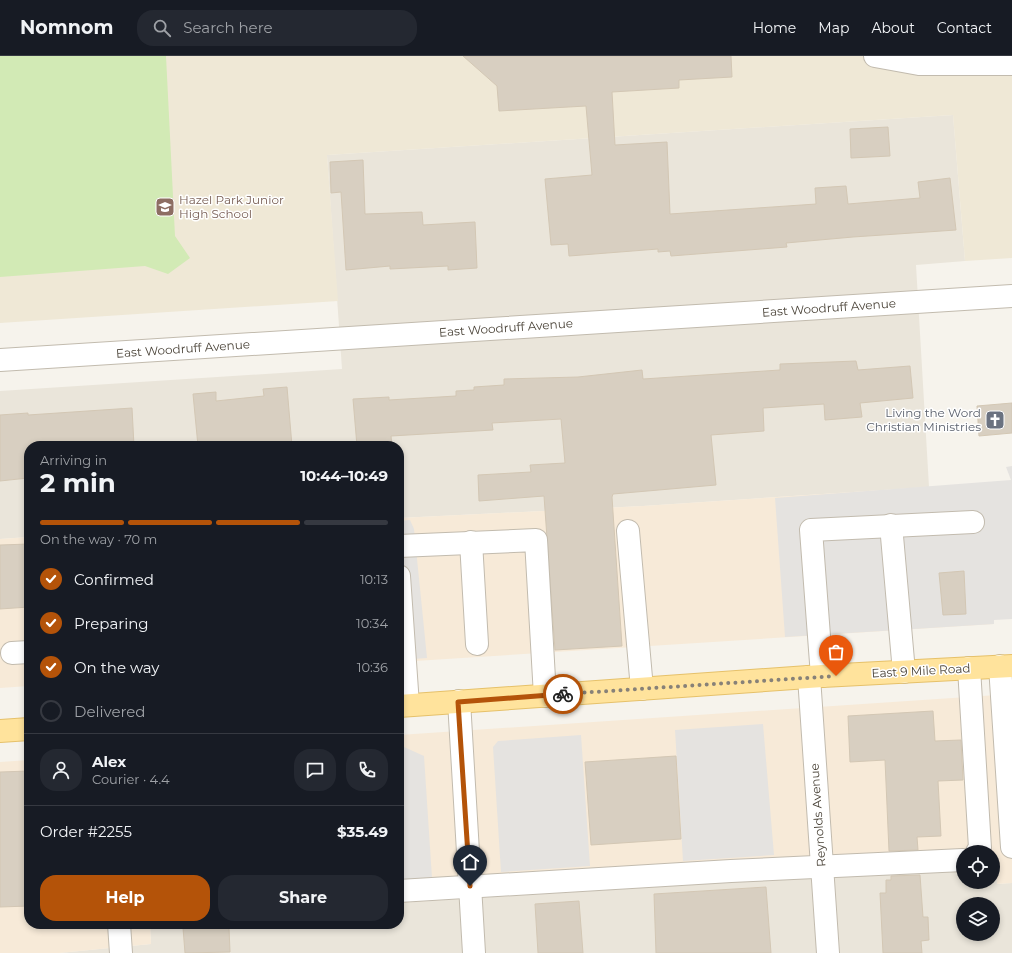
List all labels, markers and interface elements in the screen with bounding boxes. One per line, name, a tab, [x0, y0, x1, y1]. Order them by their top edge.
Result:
search box	[137, 10, 417, 46]
text: Nomnom	[20, 16, 113, 39]
icon: search	[151, 17, 173, 39]
text: Search here	[183, 18, 273, 37]
text: Home	[753, 19, 796, 37]
text: Map	[818, 19, 849, 37]
text: About	[871, 19, 915, 37]
text: Contact	[937, 19, 992, 37]
place label: Hazel Park Junior High School	[179, 192, 284, 221]
school or university icon: Hazel Park Junior High School	[154, 196, 176, 218]
street label: East Woodruff Avenue	[761, 295, 896, 320]
street label: East Woodruff Avenue	[438, 315, 573, 340]
street label: East Woodruff Avenue	[115, 336, 250, 361]
place label: Living the Word Christian Ministries	[866, 405, 981, 434]
church icon: Living the Word Christian Ministries	[984, 409, 1006, 431]
text: Arriving in	[40, 452, 107, 468]
text: 10:44–10:49	[300, 466, 388, 485]
text: 2 min	[40, 467, 116, 499]
text: On the way · 70 m	[40, 531, 157, 547]
icon: check	[40, 568, 62, 590]
text: Confirmed	[74, 570, 154, 589]
text: 10:13	[360, 571, 388, 587]
icon: check	[40, 612, 62, 634]
text: Preparing	[74, 614, 149, 633]
text: 10:34	[356, 615, 388, 631]
pin	[819, 635, 853, 676]
icon: bag	[825, 641, 847, 663]
icon: check	[40, 656, 62, 678]
text: On the way	[74, 658, 159, 677]
text: 10:36	[357, 659, 388, 675]
street label: East 9 Mile Road	[871, 660, 971, 681]
courier	[543, 674, 583, 714]
icon: bike	[552, 683, 574, 705]
text: Delivered	[74, 702, 146, 721]
button: person	[40, 749, 82, 791]
button: chat	[294, 749, 336, 791]
button: phone	[346, 749, 388, 791]
text: Alex	[92, 752, 126, 771]
street label: Reynolds Avenue	[806, 763, 829, 867]
text: Courier · 4.4	[92, 771, 170, 787]
text: Order #2255	[40, 822, 132, 841]
text: $35.49	[337, 822, 388, 841]
pin	[453, 845, 487, 886]
map controls	[956, 845, 1000, 941]
button: locate	[956, 845, 1000, 889]
icon: home	[459, 851, 481, 873]
button: Help	[40, 875, 210, 921]
button: Share	[218, 875, 388, 921]
button: layers	[956, 897, 1000, 941]

